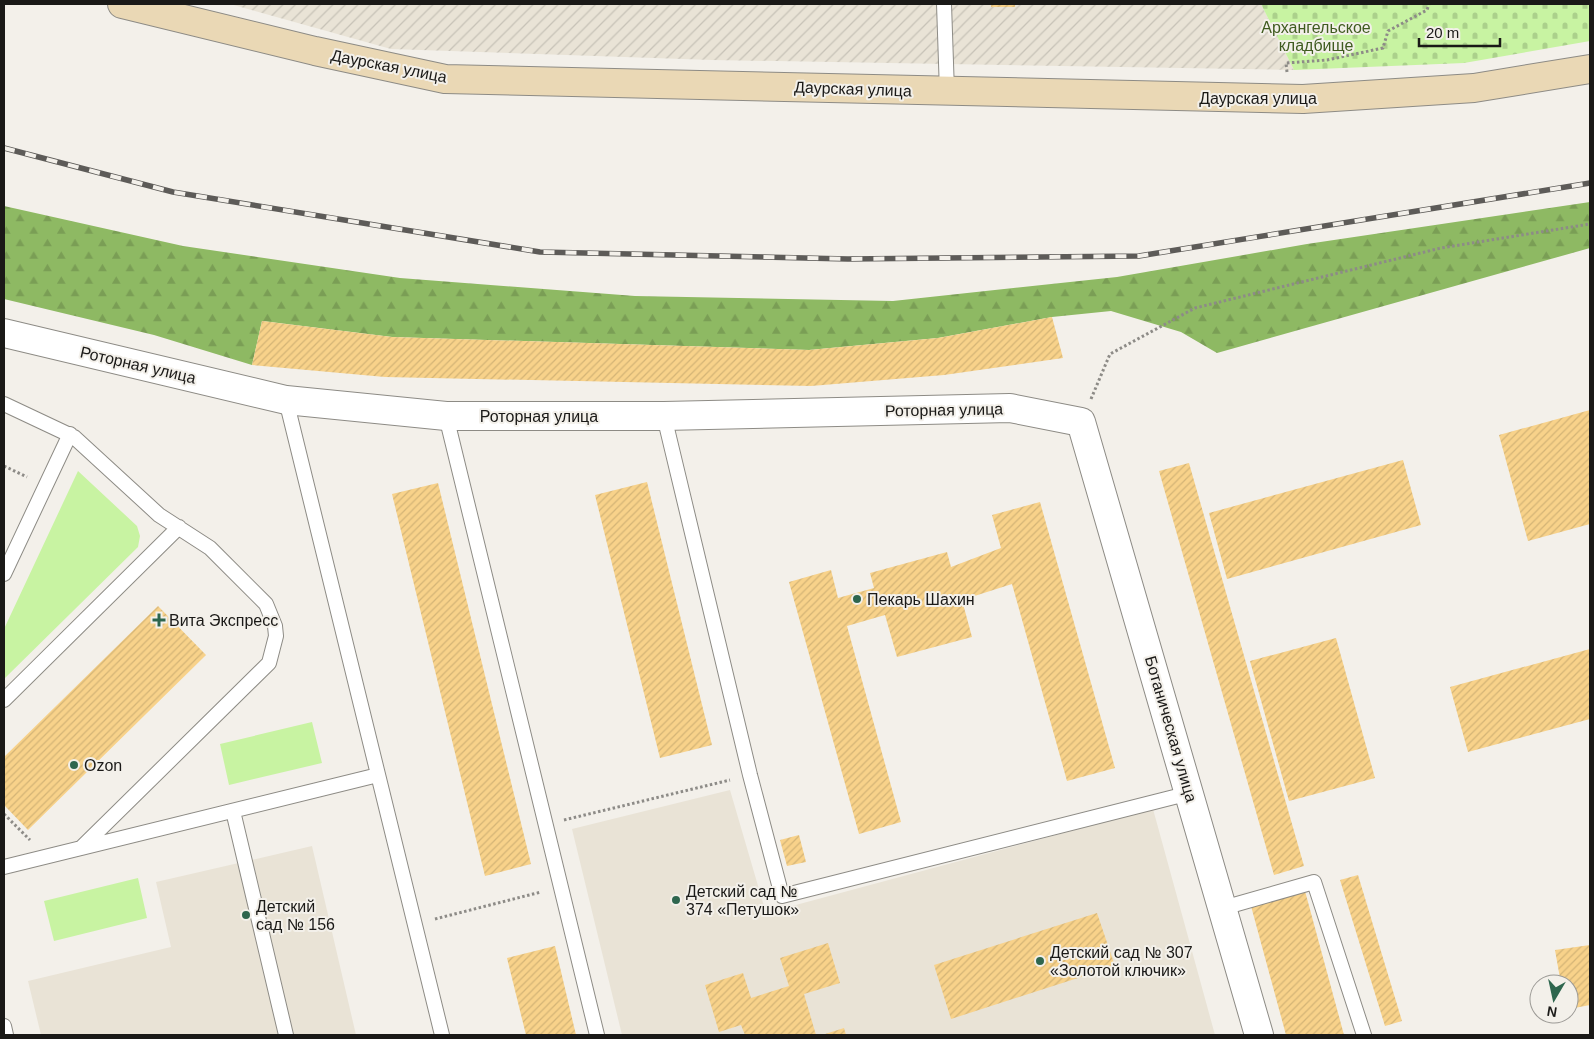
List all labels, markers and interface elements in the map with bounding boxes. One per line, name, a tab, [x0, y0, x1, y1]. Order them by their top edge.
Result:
scale bar	[1419, 15, 1500, 47]
park label: Архангельское кладбище	[1261, 19, 1371, 54]
text: 20 m	[1426, 24, 1459, 41]
street label: Даурская улица	[330, 46, 448, 86]
street label: Даурская улица	[794, 78, 912, 100]
street label: Даурская улица	[1199, 90, 1317, 107]
street label: Роторная улица	[78, 343, 198, 387]
street label: Роторная улица	[885, 400, 1003, 420]
street label: Роторная улица	[480, 408, 598, 425]
place label: Пекарь Шахин	[867, 591, 975, 608]
marker: Пекарь Шахин	[851, 593, 863, 605]
place label: Вита Экспресс	[169, 612, 278, 629]
marker: Вита Экспресс	[153, 614, 165, 626]
street label: Ботаническая улица	[1142, 654, 1200, 804]
place label: Ozon	[84, 757, 122, 774]
marker: Ozon	[68, 759, 80, 771]
place label: Детский сад № 374 «Петушок»	[686, 883, 799, 918]
marker: Детский сад № 374 «Петушок»	[670, 894, 682, 906]
place label: Детский сад № 156	[256, 898, 335, 933]
marker: Детский сад № 156	[240, 909, 252, 921]
place label: Детский сад № 307 «Золотой ключик»	[1050, 944, 1193, 979]
marker: Детский сад № 307 «Золотой ключик»	[1034, 955, 1046, 967]
north arrow	[1529, 974, 1579, 1024]
text: N	[1546, 1003, 1558, 1021]

